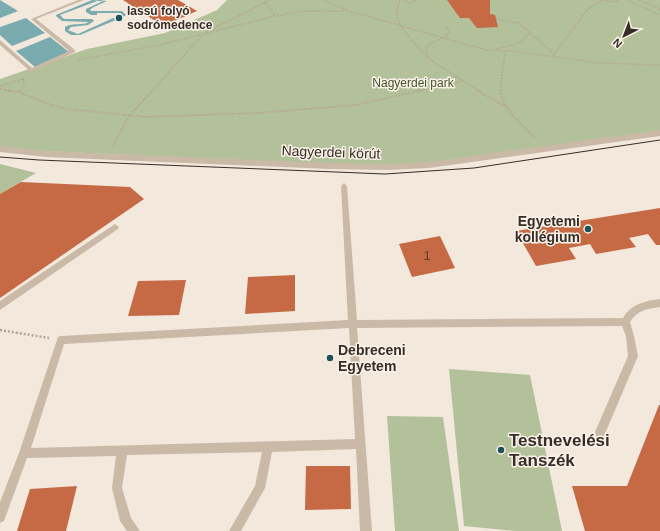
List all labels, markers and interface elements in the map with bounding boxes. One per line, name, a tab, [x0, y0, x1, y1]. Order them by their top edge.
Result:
place label: lassú folyó sodrómedence	[127, 4, 213, 32]
marker: lassú folyó sodrómedence	[114, 13, 124, 23]
north arrow	[604, 16, 644, 56]
text: N	[610, 36, 624, 51]
park label: Nagyerdei park	[372, 76, 455, 90]
street label: Nagyerdei körút	[281, 142, 381, 162]
place label: Egyetemi kollégium	[515, 213, 580, 245]
marker: Egyetemi kollégium	[583, 224, 593, 234]
house number: 1	[424, 249, 431, 263]
place label: Debreceni Egyetem	[338, 342, 406, 374]
marker: Debreceni Egyetem	[325, 353, 335, 363]
place label: Testnevelési Tanszék	[509, 431, 610, 470]
marker: Testnevelési Tanszék	[496, 445, 506, 455]

